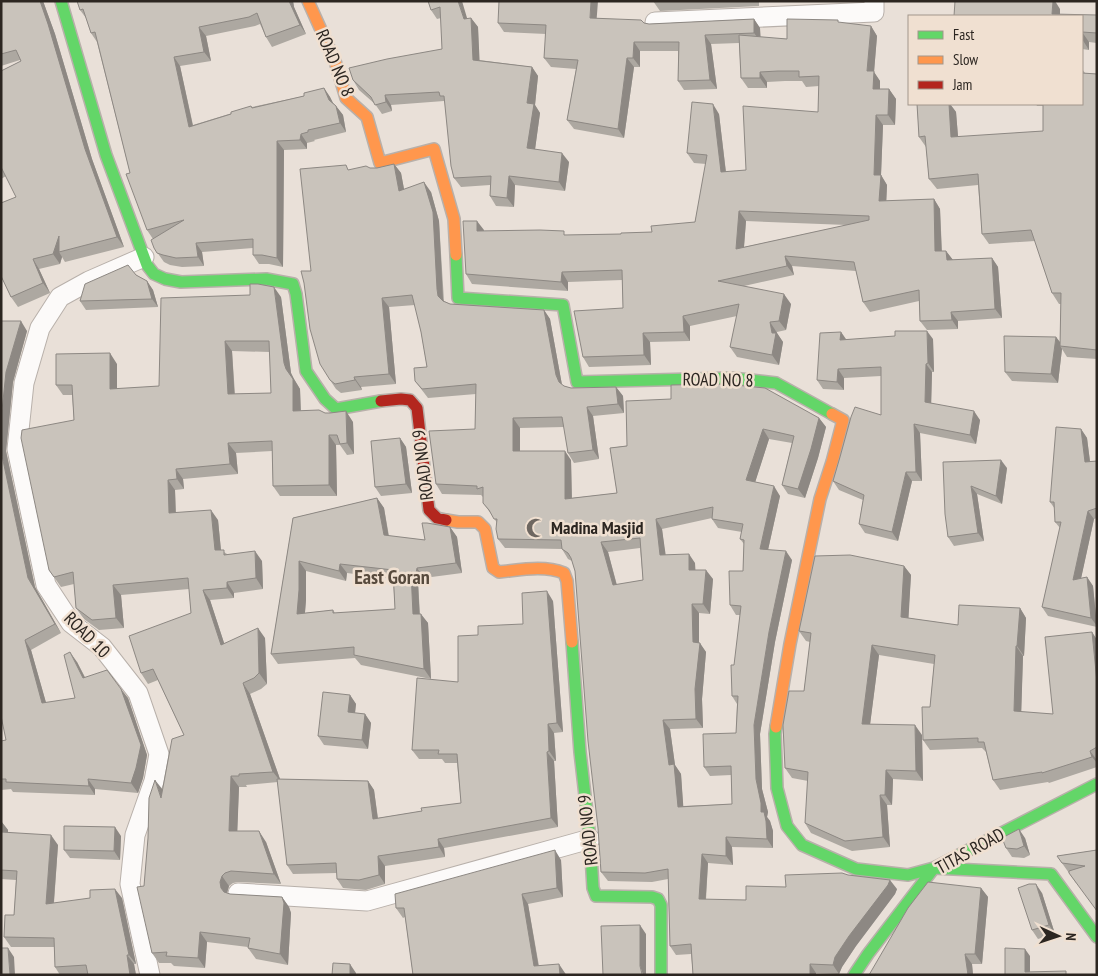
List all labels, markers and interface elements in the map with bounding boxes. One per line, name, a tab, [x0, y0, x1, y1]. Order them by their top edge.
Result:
legend	[908, 15, 1083, 105]
text: Fast	[953, 25, 974, 44]
street label: ROAD NO 8	[311, 26, 360, 100]
text: Slow	[953, 50, 978, 69]
text: Jam	[952, 75, 972, 94]
street label: ROAD NO 8	[682, 367, 754, 392]
street label: ROAD NO 9	[407, 428, 438, 502]
place label: Madina Masjid	[551, 516, 643, 539]
mosque icon: Madina Masjid	[525, 517, 547, 539]
district label: East Goran	[354, 564, 430, 590]
street label: ROAD 10	[60, 607, 115, 662]
street label: ROAD NO 9	[572, 794, 603, 867]
street label: TITAS ROAD	[931, 822, 1008, 879]
north arrow	[1033, 911, 1083, 961]
text: N	[1062, 932, 1080, 941]

